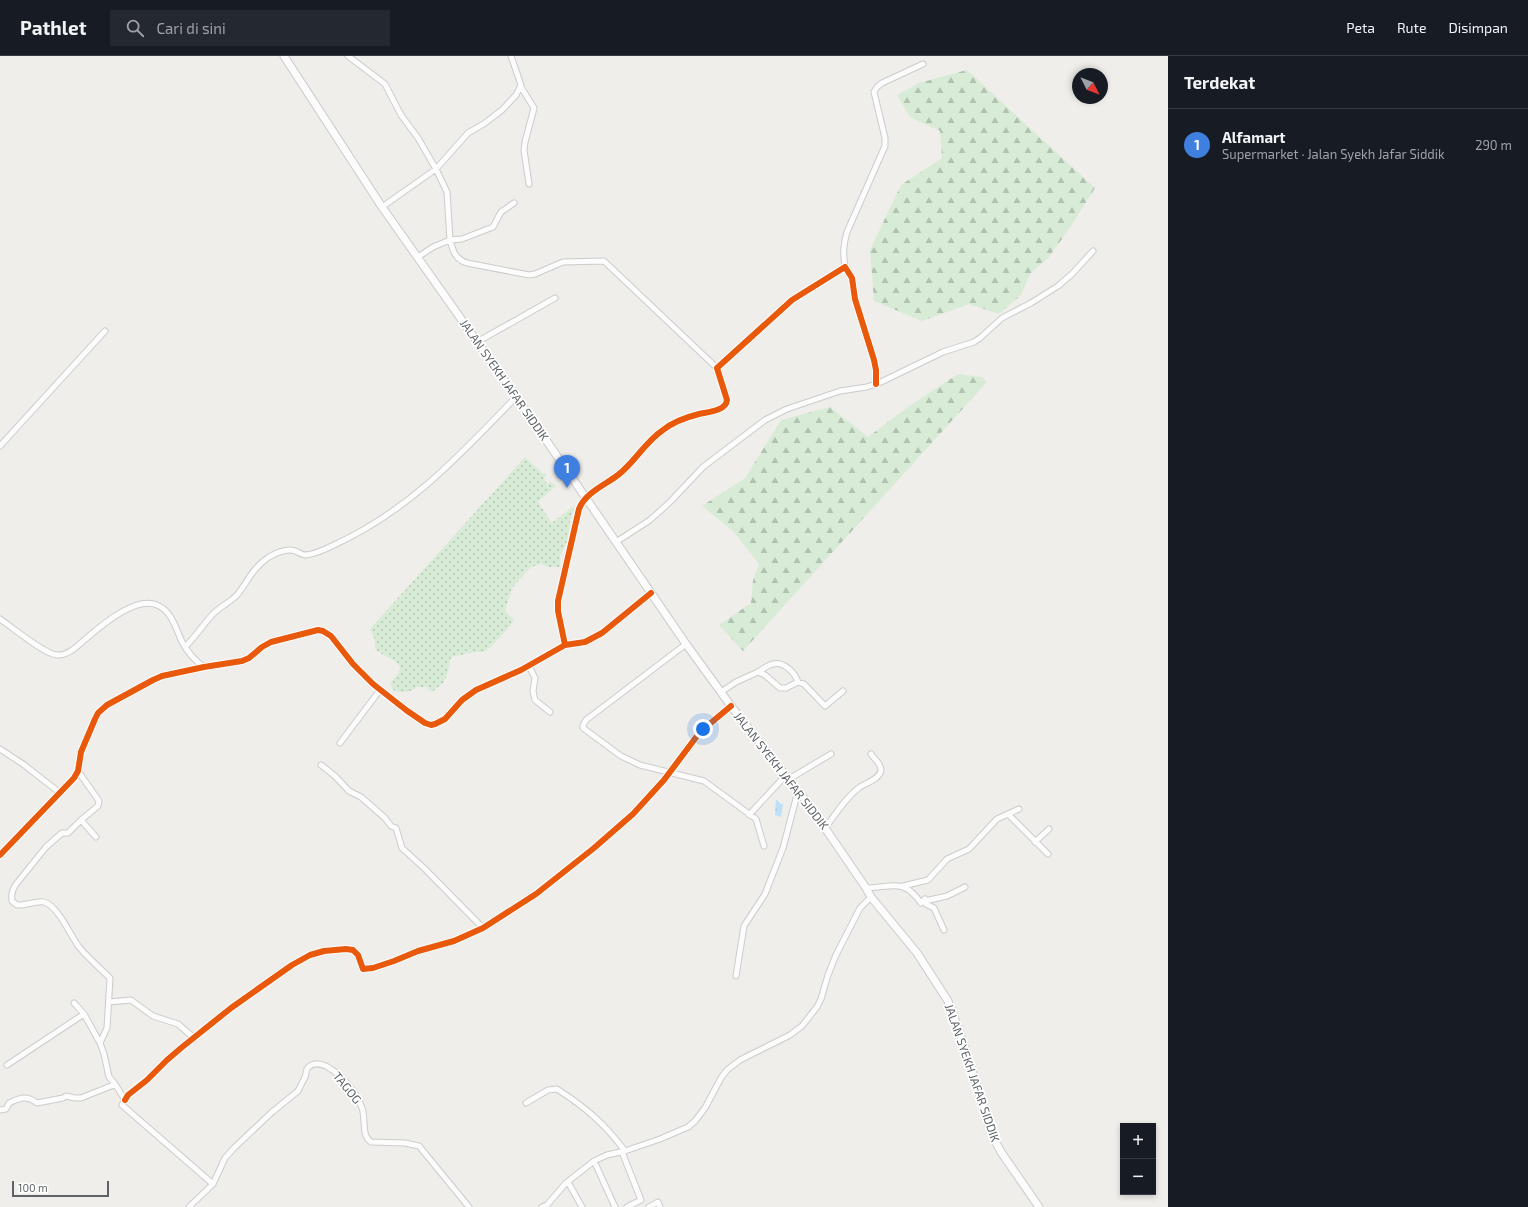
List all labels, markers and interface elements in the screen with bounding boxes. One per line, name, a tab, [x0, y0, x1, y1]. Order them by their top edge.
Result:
search box	[110, 10, 390, 46]
text: Pathlet	[20, 16, 86, 39]
icon: search	[124, 17, 146, 39]
text: Cari di sini	[156, 19, 226, 37]
text: Peta	[1346, 19, 1375, 36]
text: Rute	[1397, 19, 1426, 36]
text: Disimpan	[1448, 19, 1508, 36]
north arrow	[1072, 68, 1108, 104]
text: Terdekat	[1184, 72, 1255, 92]
text: Alfamart	[1222, 128, 1285, 146]
text: 1	[1194, 137, 1200, 153]
text: 290 m	[1475, 137, 1512, 153]
text: Supermarket · Jalan Syekh Jafar Siddik	[1222, 146, 1445, 162]
street label: JALAN SYEKH JAFAR SIDDIK	[457, 316, 552, 443]
pin: 1	[554, 455, 580, 488]
street label: JALAN SYEKH JAFAR SIDDIK	[732, 709, 832, 832]
your location	[693, 719, 713, 739]
street label: JALAN SYEKH JAFAR SIDDIK	[943, 1002, 1003, 1144]
street label: TAGOG	[331, 1069, 365, 1106]
map controls	[1120, 1123, 1156, 1195]
button: +	[1120, 1123, 1156, 1159]
button: −	[1120, 1159, 1156, 1195]
scale bar	[12, 1179, 109, 1198]
text: 100 m	[18, 1181, 48, 1194]

